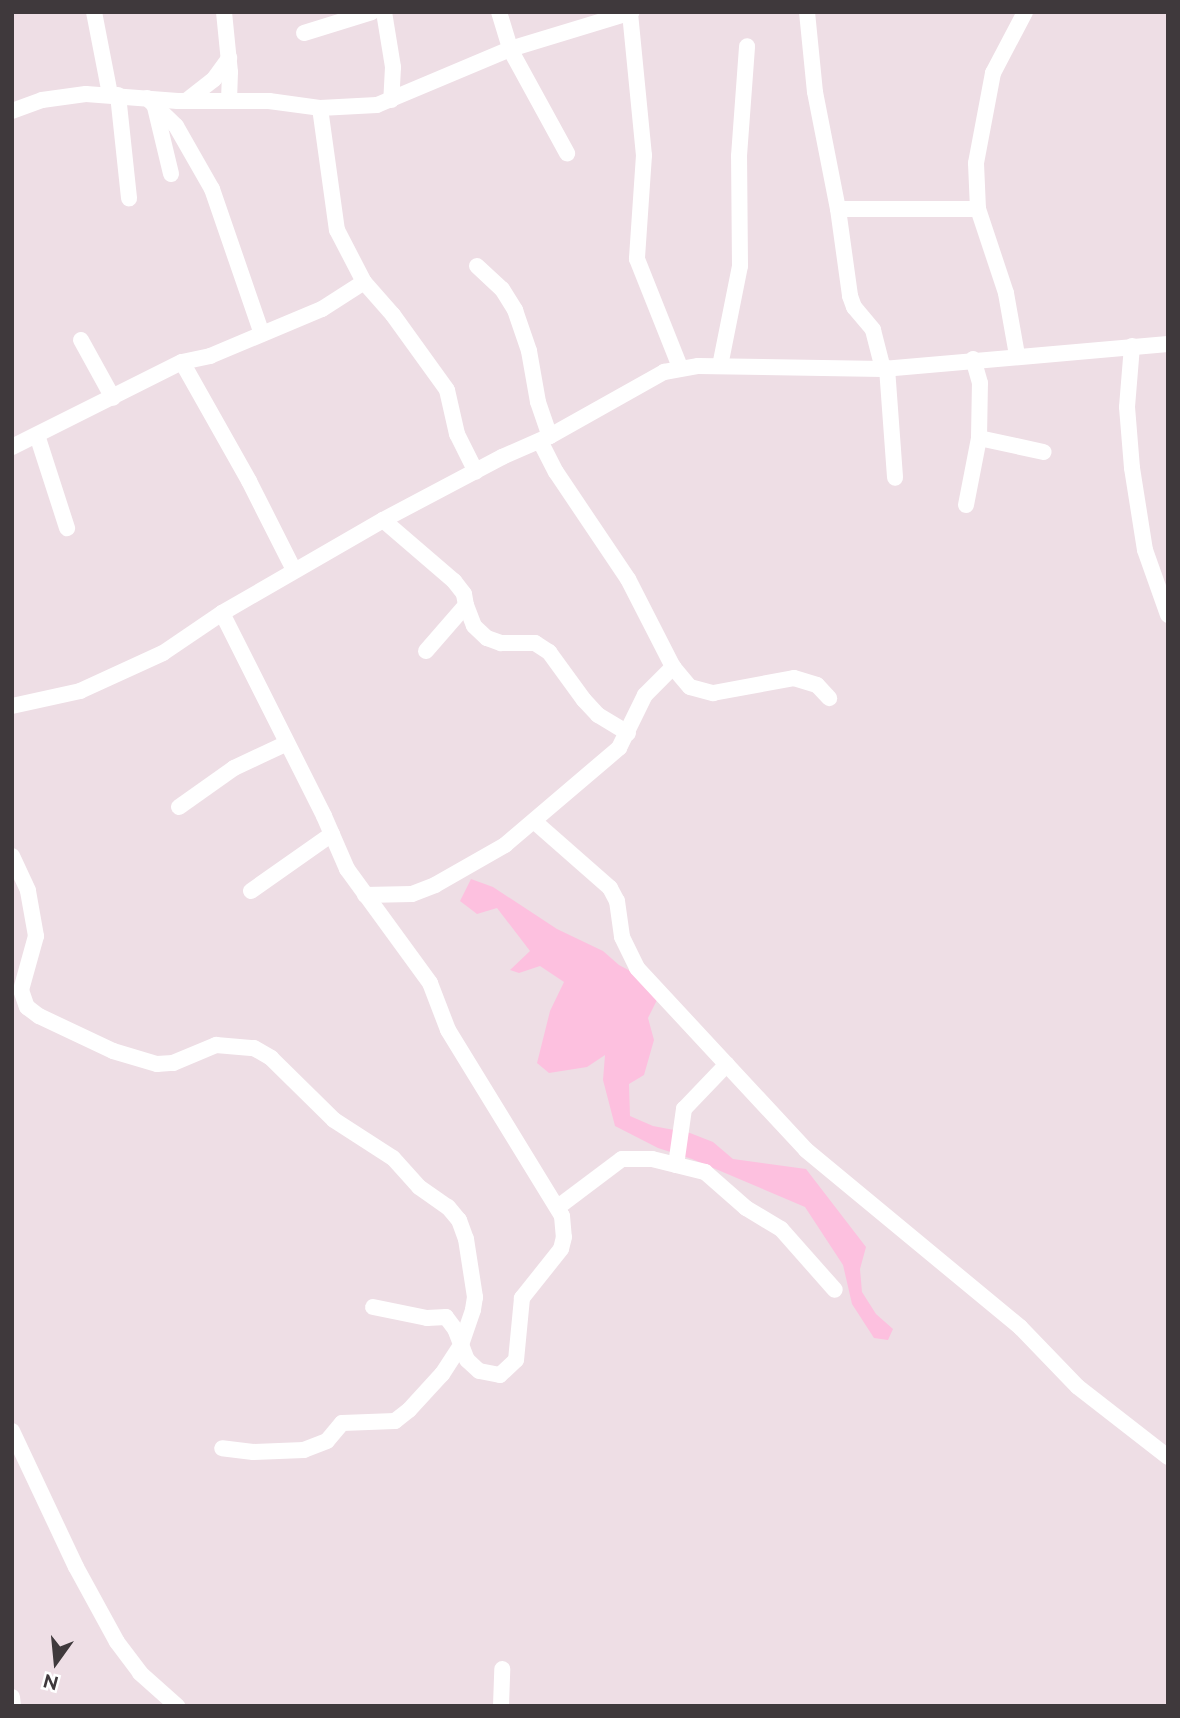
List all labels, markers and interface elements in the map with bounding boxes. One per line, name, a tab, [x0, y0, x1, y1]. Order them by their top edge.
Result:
north arrow	[21, 1627, 91, 1697]
text: N	[41, 1670, 60, 1695]

